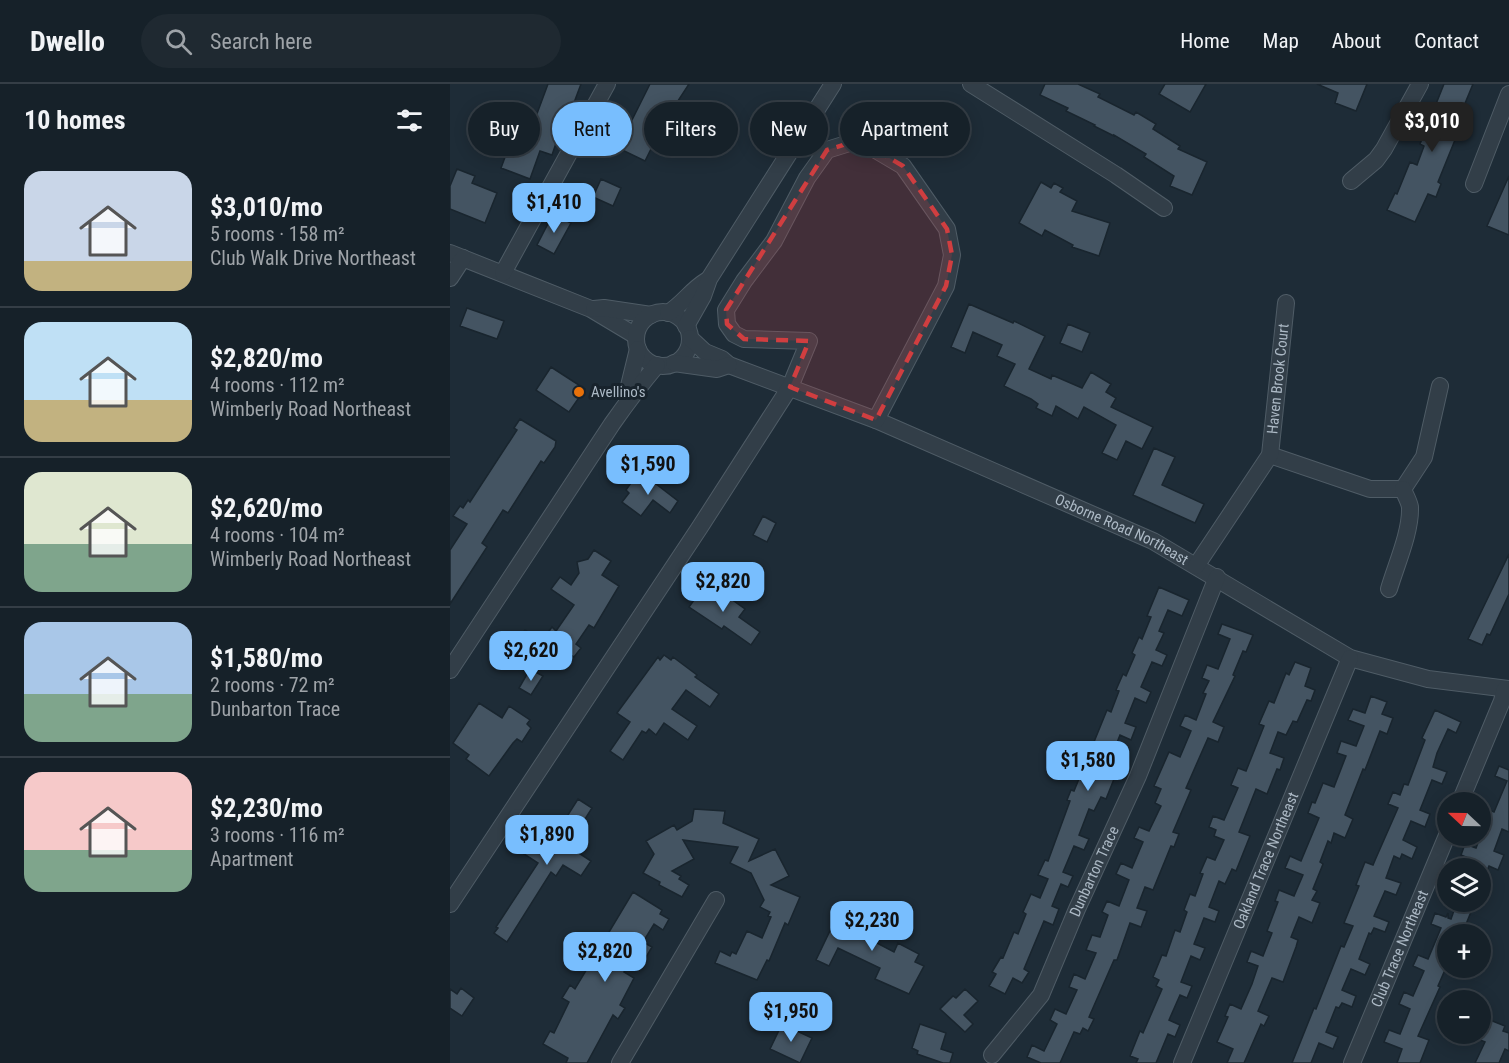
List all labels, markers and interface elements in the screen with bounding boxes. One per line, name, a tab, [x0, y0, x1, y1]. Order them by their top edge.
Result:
search box	[141, 14, 561, 68]
text: Dwello	[30, 25, 105, 58]
icon: search	[162, 25, 195, 58]
text: Search here	[210, 29, 312, 54]
text: Home	[1180, 29, 1230, 53]
text: Map	[1263, 29, 1299, 53]
text: About	[1332, 29, 1381, 53]
text: Contact	[1414, 29, 1479, 53]
chip: Buy	[468, 102, 540, 156]
chip: Rent	[552, 102, 632, 156]
chip: Filters	[644, 102, 738, 156]
chip: New	[750, 102, 828, 156]
chip: Apartment	[840, 102, 970, 156]
pin: $3,010	[1383, 102, 1481, 153]
icon: filters	[393, 104, 426, 137]
text: 10 homes	[24, 105, 126, 135]
text: $3,010	[1404, 109, 1460, 133]
pin: $1,410	[505, 183, 603, 234]
text: $1,410	[526, 190, 582, 214]
text: $3,010/mo	[210, 192, 323, 222]
icon: home	[72, 195, 144, 267]
text: 5 rooms · 158 m²	[210, 222, 345, 246]
text: Club Walk Drive Northeast	[210, 246, 416, 270]
street label: Haven Brook Court	[1263, 323, 1293, 435]
text: $2,820/mo	[210, 343, 323, 373]
icon: home	[72, 346, 144, 418]
text: 4 rooms · 112 m²	[210, 373, 345, 397]
place label: Avellino's	[591, 383, 646, 401]
marker: Avellino's	[572, 385, 586, 399]
text: Wimberly Road Northeast	[210, 397, 411, 421]
pin: $1,590	[599, 445, 697, 496]
text: $1,590	[620, 452, 676, 476]
street label: Osborne Road Northeast	[1052, 490, 1192, 569]
text: $2,620/mo	[210, 493, 323, 523]
icon: home	[72, 496, 144, 568]
text: 4 rooms · 104 m²	[210, 523, 345, 547]
text: Wimberly Road Northeast	[210, 547, 411, 571]
pin: $2,820	[674, 562, 772, 613]
text: $2,820	[695, 569, 751, 593]
pin: $2,620	[482, 631, 580, 682]
text: $2,620	[503, 638, 559, 662]
text: $1,580/mo	[210, 643, 323, 673]
icon: home	[72, 646, 144, 718]
text: 2 rooms · 72 m²	[210, 673, 335, 697]
text: Dunbarton Trace	[210, 697, 340, 721]
pin: $1,580	[1039, 741, 1137, 792]
text: $1,580	[1060, 748, 1116, 772]
street label: Oakland Trace Northeast	[1230, 790, 1302, 932]
north arrow	[1437, 792, 1491, 846]
map controls	[1437, 792, 1491, 1044]
text: $2,230/mo	[210, 793, 323, 823]
icon: home	[72, 796, 144, 868]
pin: $1,890	[498, 815, 596, 866]
text: $1,890	[519, 822, 575, 846]
text: 3 rooms · 116 m²	[210, 823, 345, 847]
street label: Dunbarton Trace	[1066, 823, 1123, 919]
text: Apartment	[210, 847, 294, 871]
button: layers	[1437, 858, 1491, 912]
street label: Club Trace Northeast	[1367, 887, 1432, 1010]
pin: $2,230	[823, 901, 921, 952]
text: $2,230	[844, 908, 900, 932]
button: +	[1437, 924, 1491, 978]
pin: $2,820	[556, 932, 654, 983]
text: $2,820	[577, 939, 633, 963]
button: −	[1437, 990, 1491, 1044]
pin: $1,950	[742, 992, 840, 1043]
text: $1,950	[763, 999, 819, 1023]

